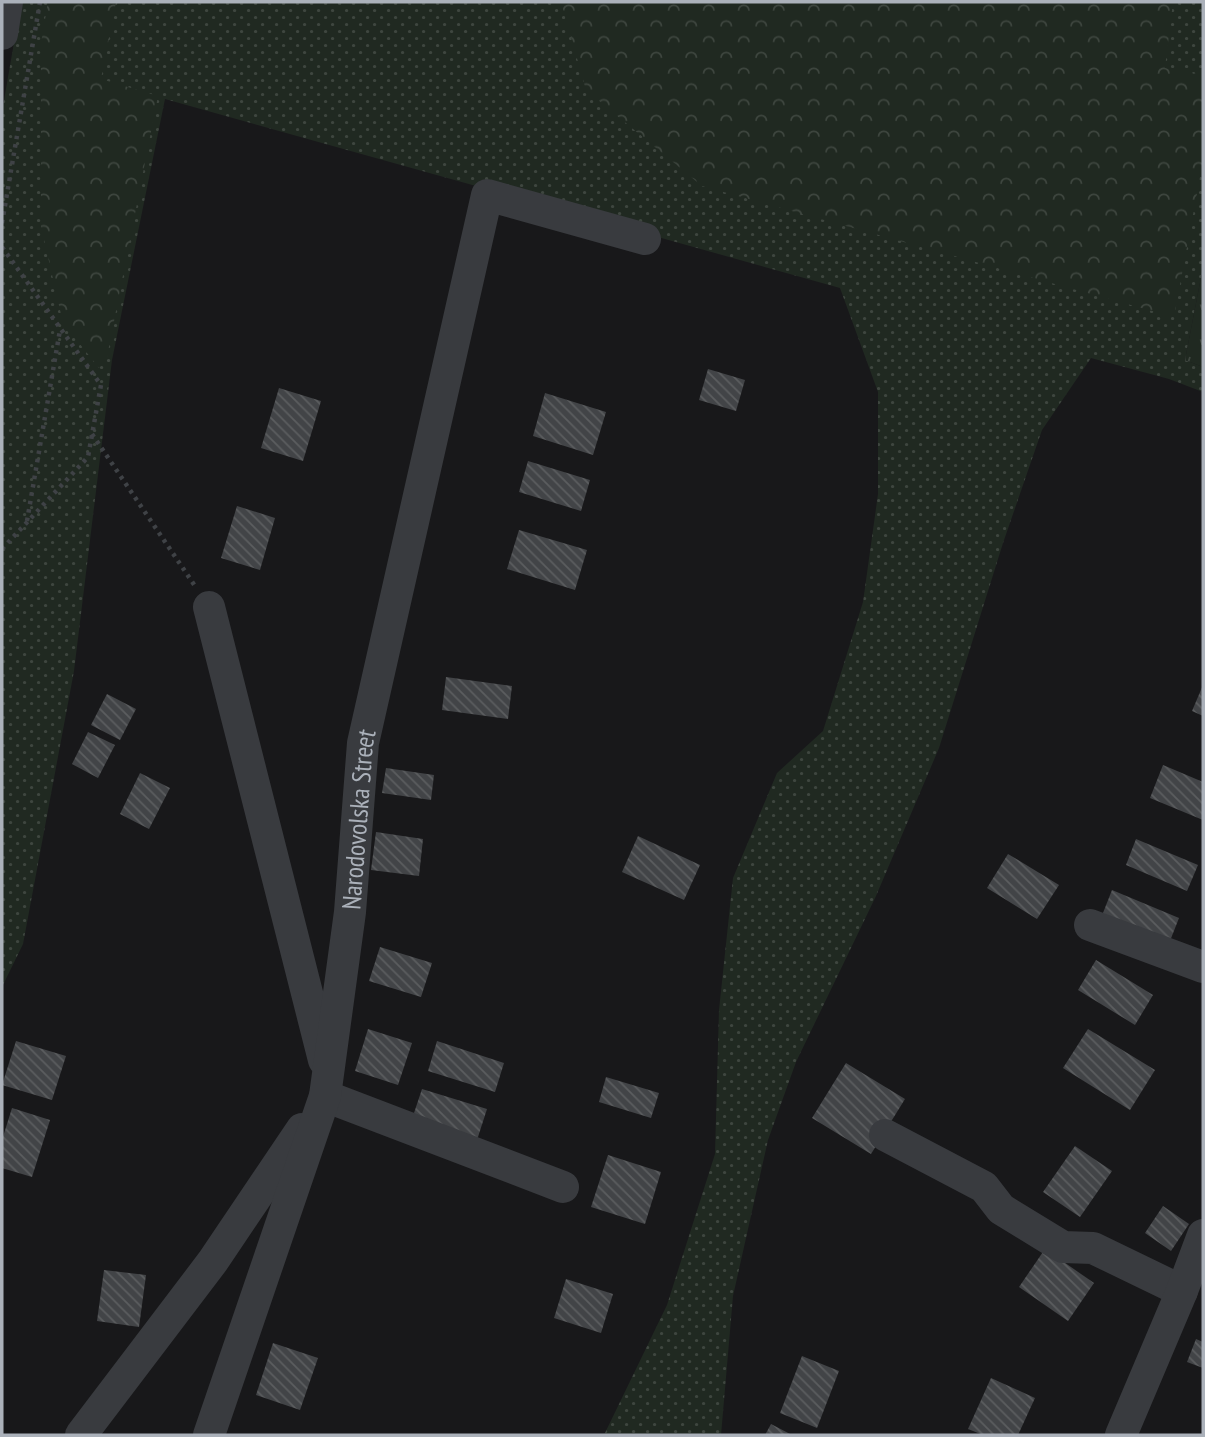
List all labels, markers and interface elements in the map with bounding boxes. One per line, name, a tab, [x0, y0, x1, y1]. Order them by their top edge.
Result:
street label: Narodovolska Street	[334, 726, 382, 911]

